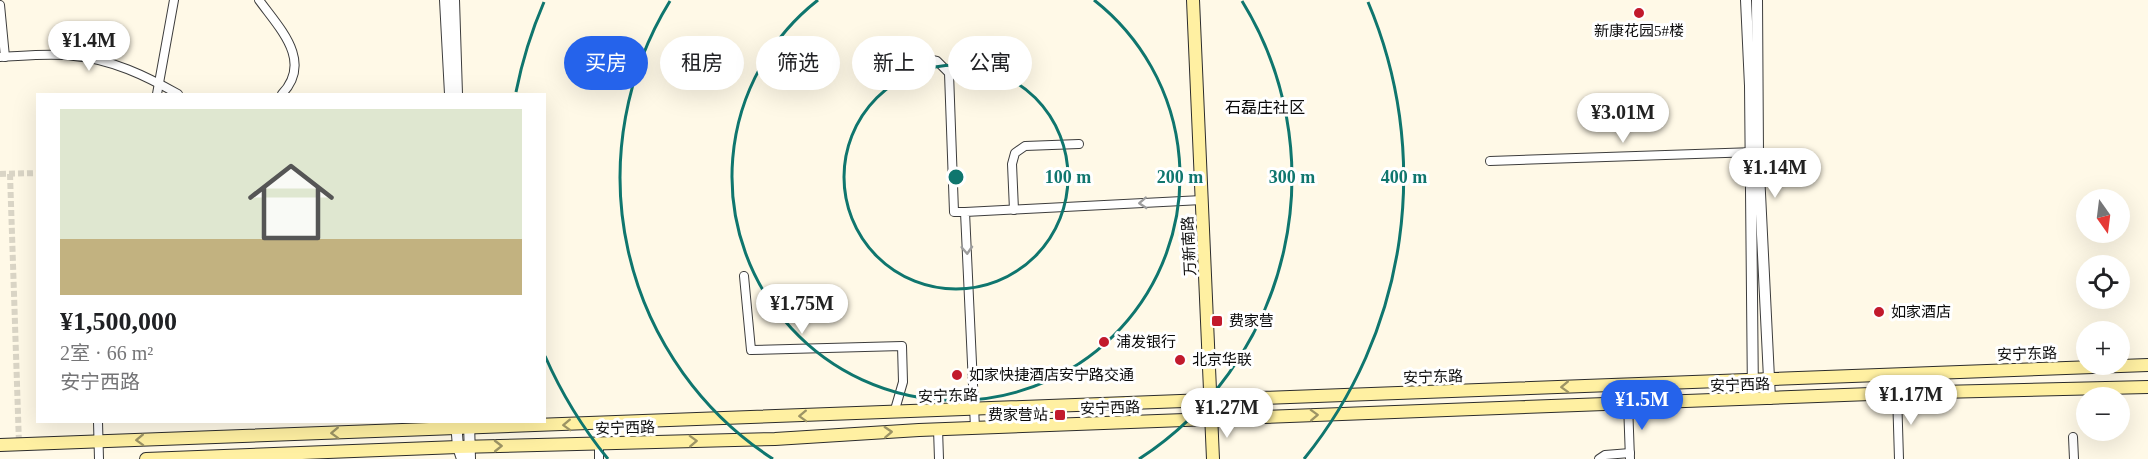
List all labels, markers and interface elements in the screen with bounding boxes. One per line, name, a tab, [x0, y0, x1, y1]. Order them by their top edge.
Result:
marker: 新康花园5#楼	[1632, 6, 1646, 20]
pin: ¥1.4M	[47, 21, 131, 72]
place label: 新康花园5#楼	[1594, 23, 1684, 39]
text: ¥1.4M	[62, 29, 116, 51]
chip: 买房	[564, 36, 648, 90]
chip: 租房	[660, 36, 744, 90]
chip: 筛选	[756, 36, 840, 90]
chip: 新上	[852, 36, 936, 90]
chip: 公寓	[948, 36, 1032, 90]
pin: ¥3.01M	[1574, 93, 1672, 144]
district label: 石磊庄社区	[1225, 99, 1305, 116]
text: ¥3.01M	[1591, 101, 1655, 123]
icon: home	[237, 148, 345, 256]
pin: ¥1.14M	[1726, 148, 1824, 199]
text: ¥1.14M	[1743, 156, 1807, 178]
centre of rings	[946, 167, 966, 187]
text: 100 m	[1045, 167, 1091, 187]
text: 200 m	[1157, 167, 1203, 187]
text: 300 m	[1269, 167, 1315, 187]
text: 400 m	[1381, 167, 1427, 187]
north arrow	[2076, 189, 2130, 243]
map controls	[2076, 189, 2130, 441]
one-way arrow	[1139, 196, 1148, 209]
street label: 万新南路	[1179, 216, 1199, 276]
one-way arrow	[960, 245, 973, 254]
button: locate	[2076, 255, 2130, 309]
pin: ¥1.75M	[753, 284, 851, 335]
text: ¥1.75M	[770, 292, 834, 314]
place label: 如家酒店	[1891, 303, 1951, 320]
marker: 如家酒店	[1872, 305, 1886, 319]
text: ¥1,500,000	[60, 307, 177, 336]
place label: 费家营	[1229, 313, 1274, 329]
marker: 费家营	[1210, 314, 1224, 328]
button: +	[2076, 321, 2130, 375]
place label: 浦发银行	[1116, 333, 1176, 350]
marker: 浦发银行	[1097, 335, 1111, 349]
text: 2室 · 66 m²	[60, 342, 153, 364]
street label: 安宁东路	[1997, 345, 2057, 363]
place label: 北京华联	[1192, 351, 1252, 368]
marker: 北京华联	[1173, 353, 1187, 367]
place label: 如家快捷酒店安宁路交通	[969, 366, 1134, 383]
marker: 如家快捷酒店安宁路交通	[950, 368, 964, 382]
street label: 安宁东路	[1403, 368, 1463, 386]
text: 安宁西路	[60, 371, 140, 393]
pin: ¥1.17M	[1862, 375, 1960, 426]
street label: 安宁西路	[1710, 376, 1770, 394]
pin: ¥1.5M	[1600, 380, 1684, 431]
one-way arrow	[1560, 381, 1569, 394]
text: ¥1.17M	[1879, 383, 1943, 405]
street label: 安宁东路	[918, 387, 978, 405]
button: −	[2076, 387, 2130, 441]
pin: ¥1.27M	[1178, 388, 1276, 439]
text: ¥1.5M	[1615, 388, 1669, 410]
text: ¥1.27M	[1195, 396, 1259, 418]
street label: 安宁西路	[1080, 399, 1140, 417]
place label: 费家营站	[988, 407, 1048, 423]
marker: 费家营站	[1053, 408, 1067, 422]
one-way arrow	[799, 409, 808, 422]
one-way arrow	[1309, 409, 1318, 422]
one-way arrow	[562, 418, 571, 431]
street label: 安宁西路	[595, 419, 655, 437]
one-way arrow	[884, 425, 893, 438]
one-way arrow	[330, 427, 339, 439]
one-way arrow	[135, 434, 144, 446]
one-way arrow	[689, 435, 698, 448]
one-way arrow	[494, 440, 503, 453]

